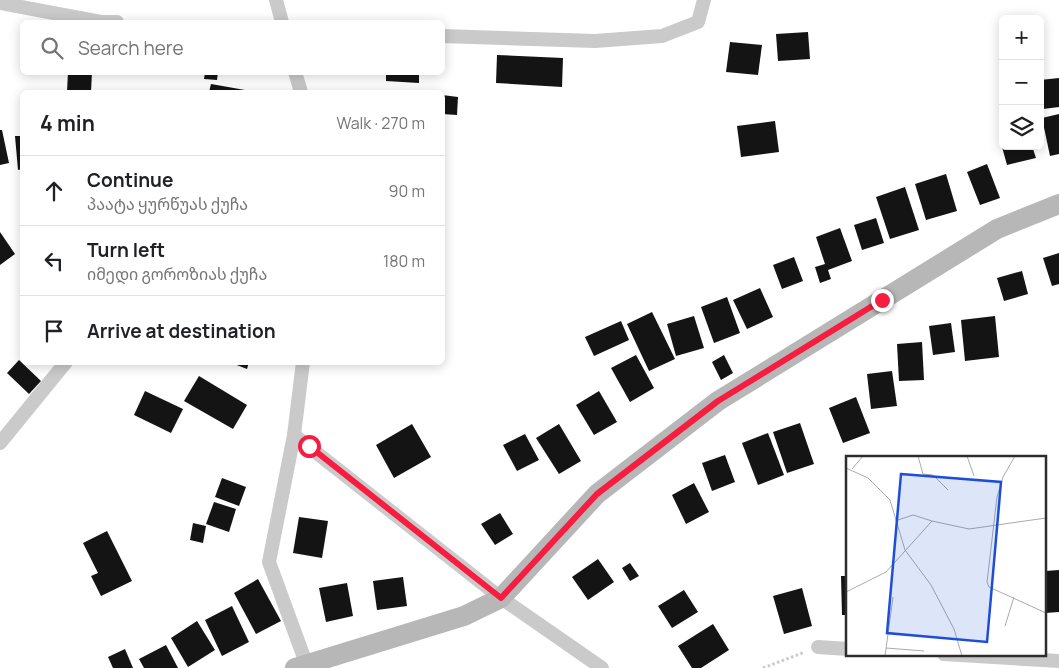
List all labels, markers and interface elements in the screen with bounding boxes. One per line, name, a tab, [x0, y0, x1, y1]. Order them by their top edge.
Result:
map controls	[999, 15, 1044, 150]
button: +	[999, 15, 1044, 60]
search box	[20, 20, 445, 75]
icon: search	[38, 34, 66, 62]
text: Search here	[78, 35, 184, 61]
button: −	[999, 60, 1044, 105]
button: layers	[999, 105, 1044, 150]
text: 4 min	[40, 109, 95, 137]
text: Walk · 270 m	[336, 112, 425, 134]
text: Continue	[87, 167, 173, 193]
icon: ahead	[40, 177, 68, 205]
text: 90 m	[389, 180, 425, 202]
text: პაატა ყურწუას ქუჩა	[87, 193, 248, 215]
text: Turn left	[87, 237, 165, 263]
icon: left	[40, 247, 68, 275]
text: 180 m	[383, 250, 425, 272]
text: იმედი გოროზიას ქუჩა	[87, 263, 267, 285]
route end	[871, 289, 894, 312]
icon: arrive	[40, 317, 68, 345]
text: Arrive at destination	[87, 318, 276, 344]
route start	[298, 435, 321, 458]
inset map	[846, 456, 1046, 656]

